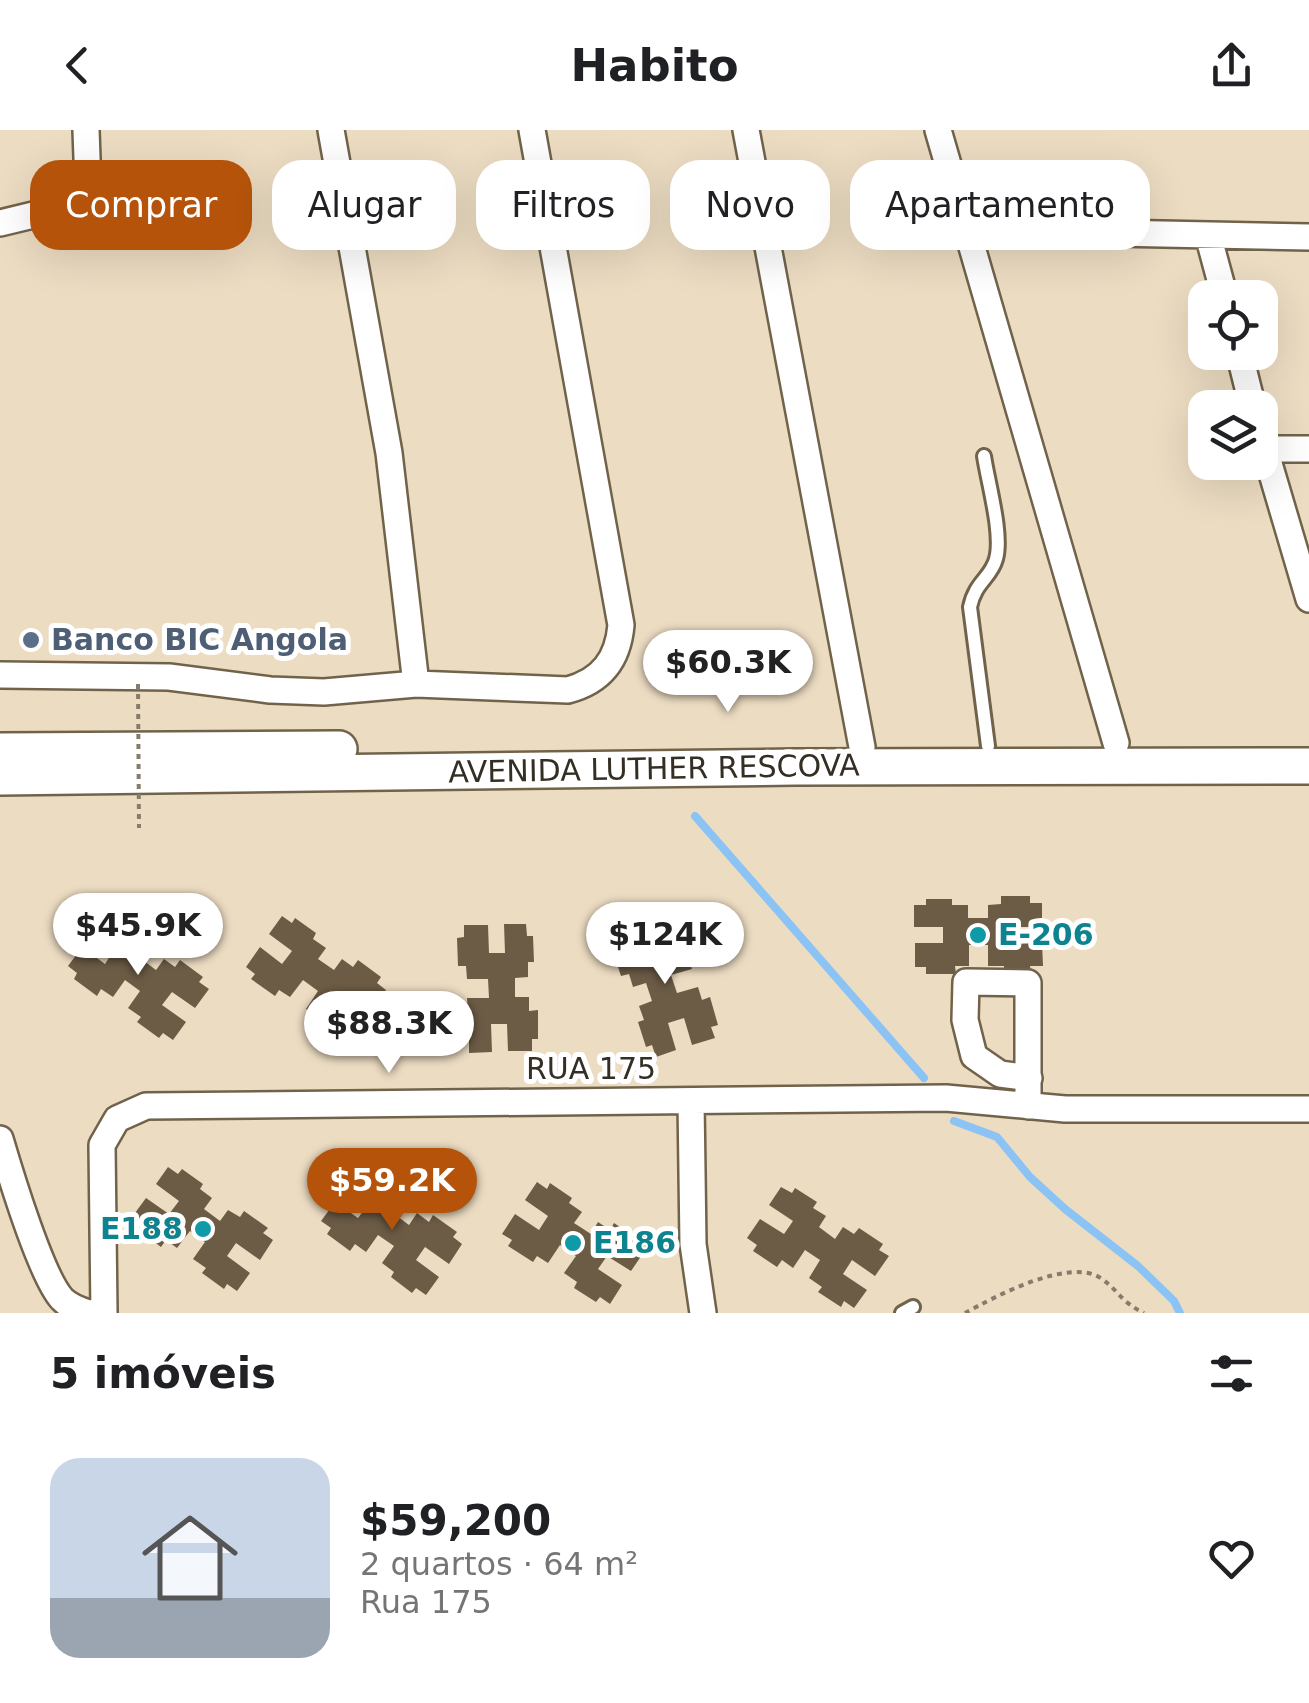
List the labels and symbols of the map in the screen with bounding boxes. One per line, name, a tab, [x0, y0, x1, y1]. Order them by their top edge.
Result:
place label: Banco BIC Angola	[51, 622, 348, 657]
marker: Banco BIC Angola	[20, 629, 42, 651]
pin: $60.3K	[647, 630, 809, 715]
street label: AVENIDA LUTHER RESCOVA	[448, 747, 860, 790]
pin: $45.9K	[57, 893, 219, 978]
pin: $124K	[595, 902, 735, 987]
place label: E-206	[998, 917, 1094, 952]
marker: E-206	[967, 924, 989, 946]
pin: $88.3K	[308, 991, 470, 1076]
street label: RUA 175	[526, 1051, 656, 1086]
pin: $59.2K	[311, 1148, 473, 1233]
place label: E188	[100, 1211, 183, 1246]
marker: E188	[192, 1218, 214, 1240]
place label: E186	[593, 1225, 676, 1260]
marker: E186	[562, 1232, 584, 1254]

